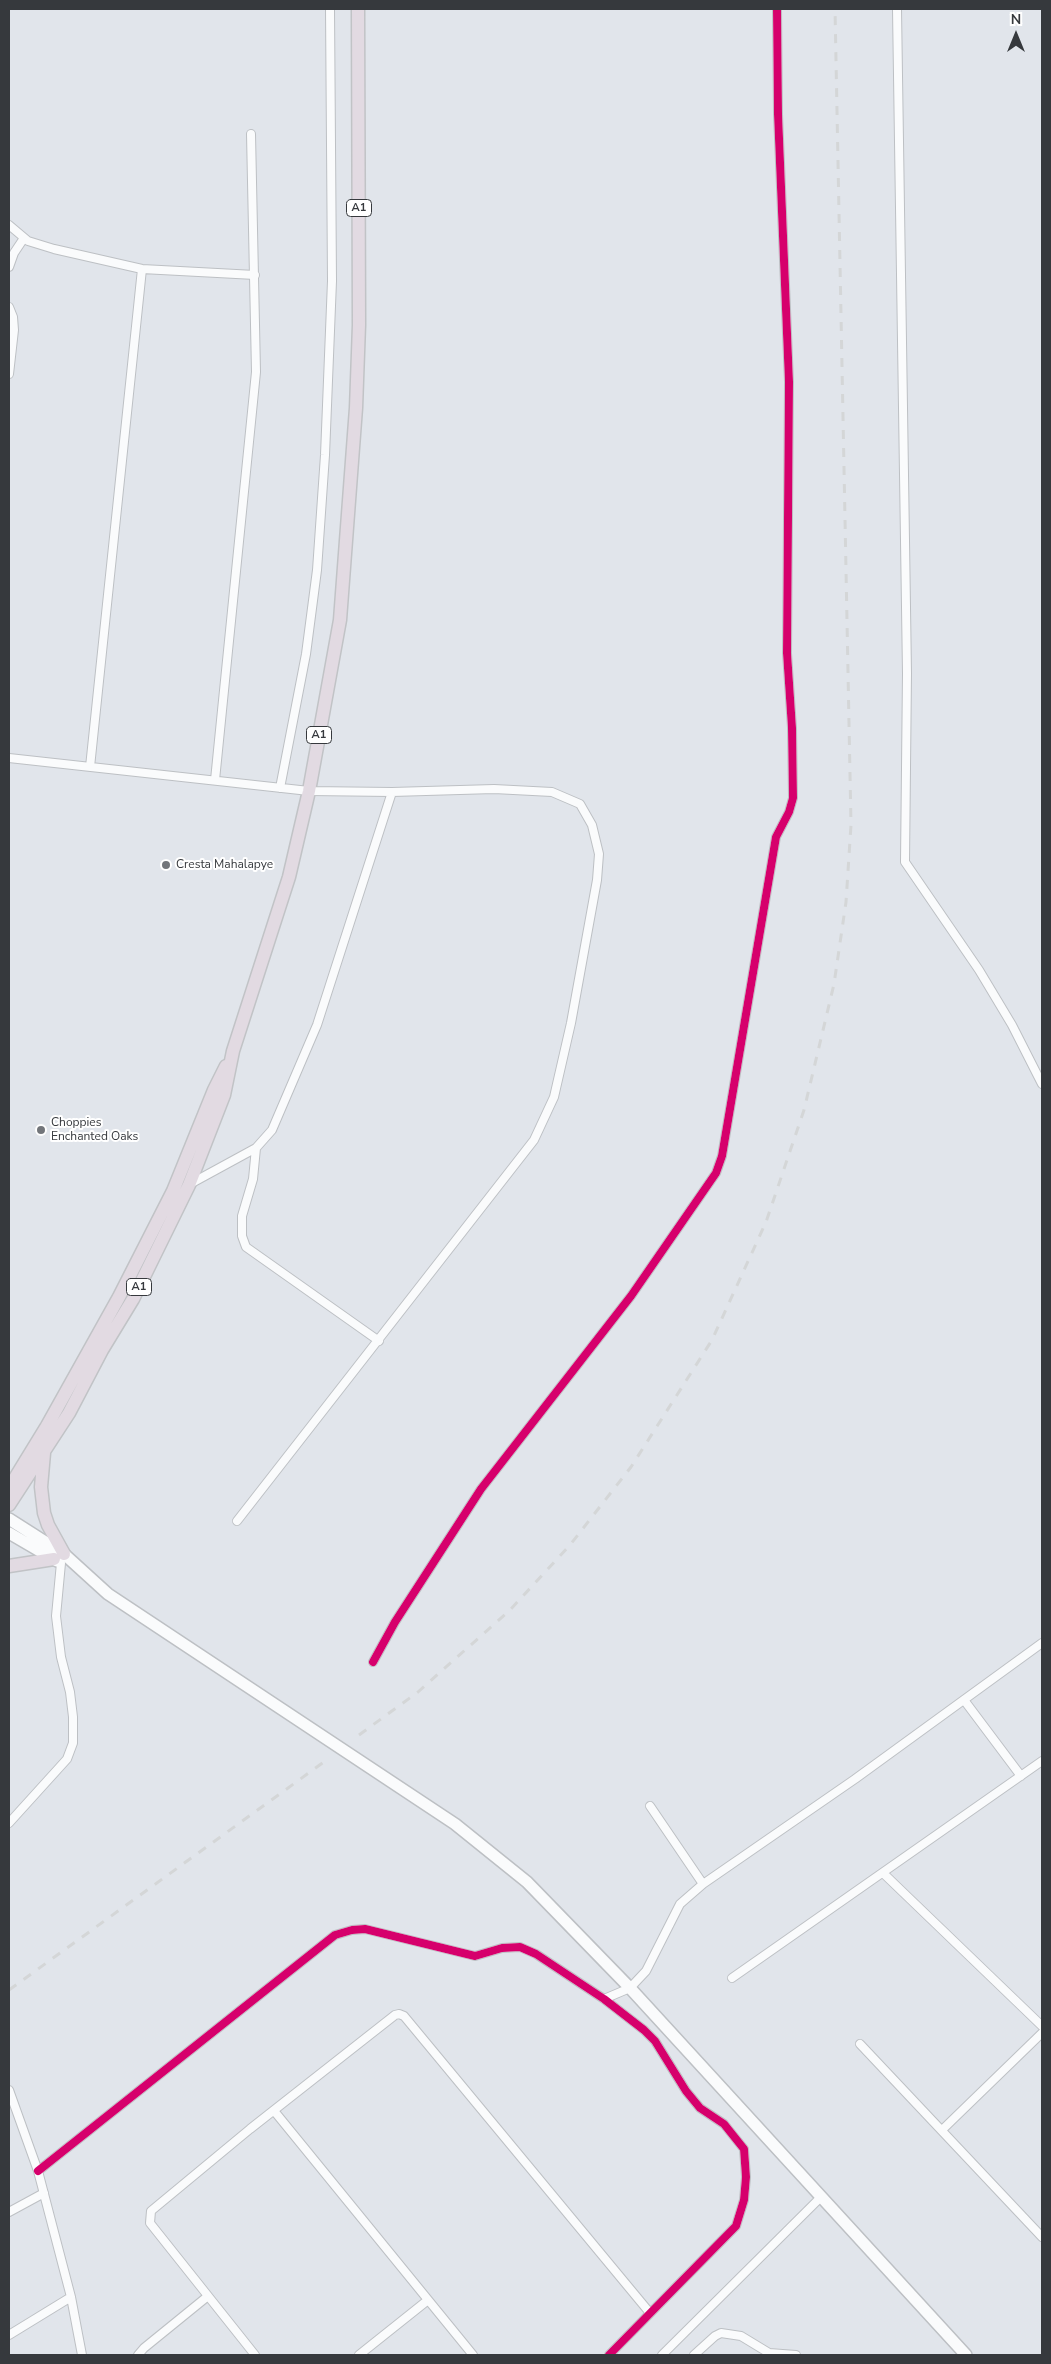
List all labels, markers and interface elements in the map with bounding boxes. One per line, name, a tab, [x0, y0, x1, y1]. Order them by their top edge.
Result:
north arrow	[991, 10, 1041, 60]
text: N	[1011, 10, 1021, 29]
road number: A1	[346, 200, 372, 217]
road number: A1	[306, 726, 332, 744]
place label: Cresta Mahalapye	[176, 858, 273, 872]
marker: Cresta Mahalapye	[160, 859, 172, 871]
place label: Choppies Enchanted Oaks	[51, 1116, 138, 1144]
marker: Choppies Enchanted Oaks	[35, 1124, 47, 1136]
road number: A1	[126, 1278, 152, 1295]

